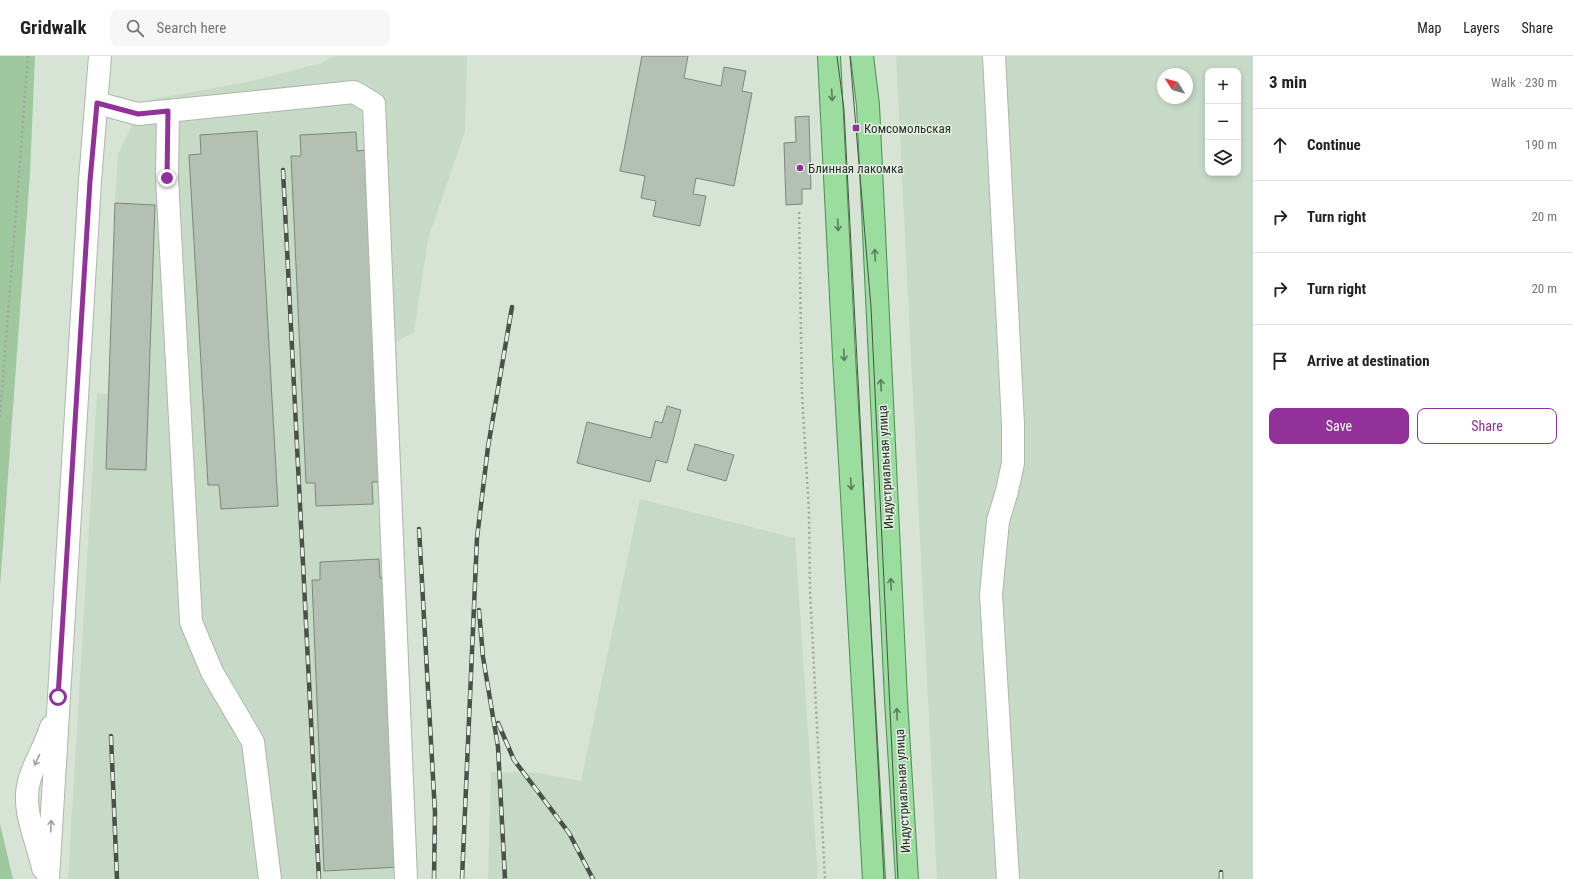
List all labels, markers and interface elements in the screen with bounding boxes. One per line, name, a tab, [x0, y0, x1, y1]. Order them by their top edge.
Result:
search box	[110, 10, 390, 46]
text: Gridwalk	[20, 16, 86, 39]
icon: search	[124, 17, 146, 39]
text: Search here	[156, 19, 226, 37]
text: Map	[1417, 20, 1441, 36]
text: Layers	[1463, 20, 1500, 36]
text: Share	[1522, 20, 1553, 36]
north arrow	[1157, 68, 1193, 104]
map controls	[1205, 68, 1241, 176]
button: +	[1205, 68, 1241, 104]
text: 3 min	[1269, 72, 1307, 92]
text: Walk · 230 m	[1491, 75, 1557, 90]
one-way arrow	[828, 88, 835, 101]
button: −	[1205, 104, 1241, 140]
place label: Комсомольская	[864, 121, 951, 136]
marker: Комсомольская	[851, 123, 861, 133]
icon: ahead	[1269, 134, 1291, 156]
text: Continue	[1307, 136, 1361, 154]
text: 190 m	[1525, 137, 1557, 152]
button: layers	[1205, 140, 1241, 176]
place label: Блинная лакомка	[808, 161, 903, 176]
marker: Блинная лакомка	[795, 163, 805, 173]
route end	[158, 169, 176, 187]
icon: right	[1269, 206, 1291, 228]
text: Turn right	[1307, 208, 1366, 226]
text: 20 m	[1531, 209, 1557, 224]
one-way arrow	[834, 218, 841, 231]
one-way arrow	[871, 249, 879, 262]
icon: right	[1269, 278, 1291, 300]
text: Turn right	[1307, 280, 1366, 298]
text: 20 m	[1531, 281, 1557, 296]
one-way arrow	[840, 348, 847, 361]
icon: arrive	[1269, 350, 1291, 372]
text: Arrive at destination	[1307, 352, 1430, 370]
one-way arrow	[877, 379, 885, 392]
street label: Индустриальная улица	[875, 405, 896, 529]
button: Save	[1269, 408, 1409, 444]
button: Share	[1417, 408, 1557, 444]
one-way arrow	[847, 477, 855, 490]
one-way arrow	[887, 578, 894, 591]
route start	[49, 688, 67, 706]
one-way arrow	[893, 708, 901, 721]
street label: Индустриальная улица	[892, 729, 913, 853]
one-way arrow	[33, 754, 41, 766]
one-way arrow	[48, 820, 55, 833]

